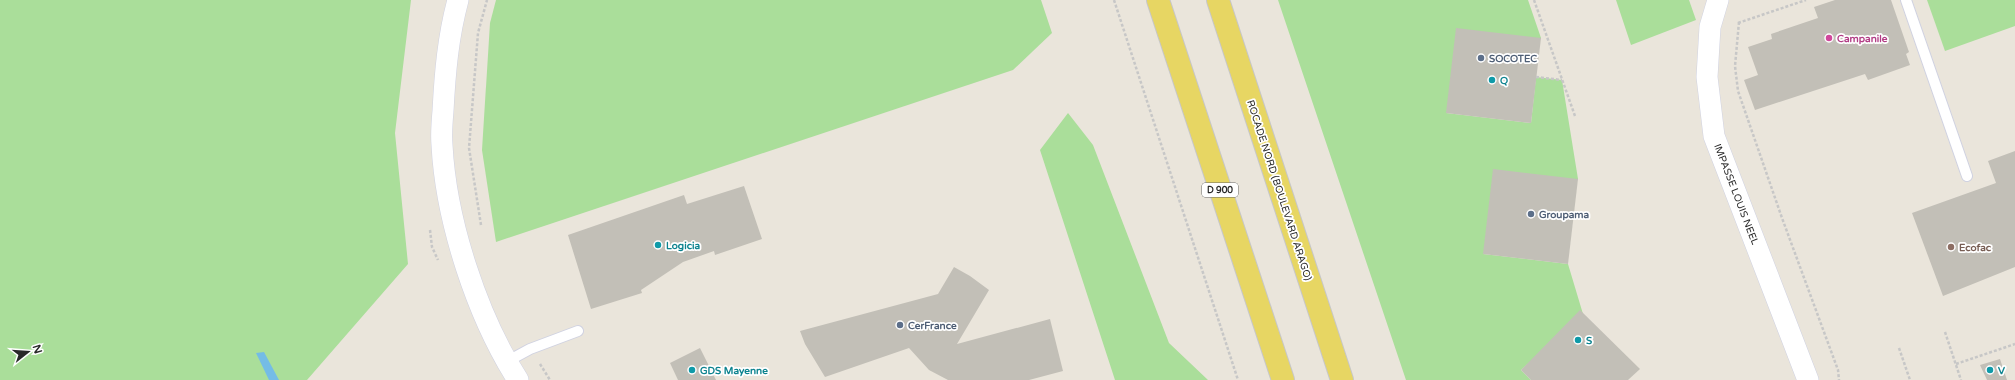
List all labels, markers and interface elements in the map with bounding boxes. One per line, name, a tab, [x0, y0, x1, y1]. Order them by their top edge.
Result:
marker: Campanile	[1824, 33, 1834, 43]
place label: Campanile	[1837, 33, 1888, 45]
marker: SOCOTEC	[1476, 53, 1486, 63]
place label: SOCOTEC	[1489, 53, 1537, 65]
marker: Q	[1487, 75, 1497, 85]
place label: Q	[1500, 75, 1508, 87]
street label: ROCADE NORD (BOULEVARD ARAGO)	[1244, 98, 1314, 282]
street label: IMPASSE LOUIS NEEL	[1711, 142, 1761, 247]
road number: D 900	[1202, 183, 1238, 197]
marker: Groupama	[1526, 209, 1536, 219]
place label: Groupama	[1539, 209, 1590, 221]
marker: Logicia	[653, 240, 663, 250]
place label: Logicia	[666, 240, 700, 252]
marker: Ecofac	[1946, 242, 1956, 252]
place label: Ecofac	[1959, 242, 1992, 254]
marker: CerFrance	[895, 320, 905, 330]
place label: CerFrance	[908, 320, 957, 332]
north arrow	[8, 332, 48, 372]
marker: S	[1573, 335, 1583, 345]
place label: S	[1586, 335, 1592, 347]
text: N	[30, 343, 45, 355]
marker: GDS Mayenne	[687, 365, 697, 375]
place label: GDS Mayenne	[700, 365, 768, 377]
marker: V	[1985, 365, 1995, 375]
place label: V	[1998, 365, 2005, 377]

